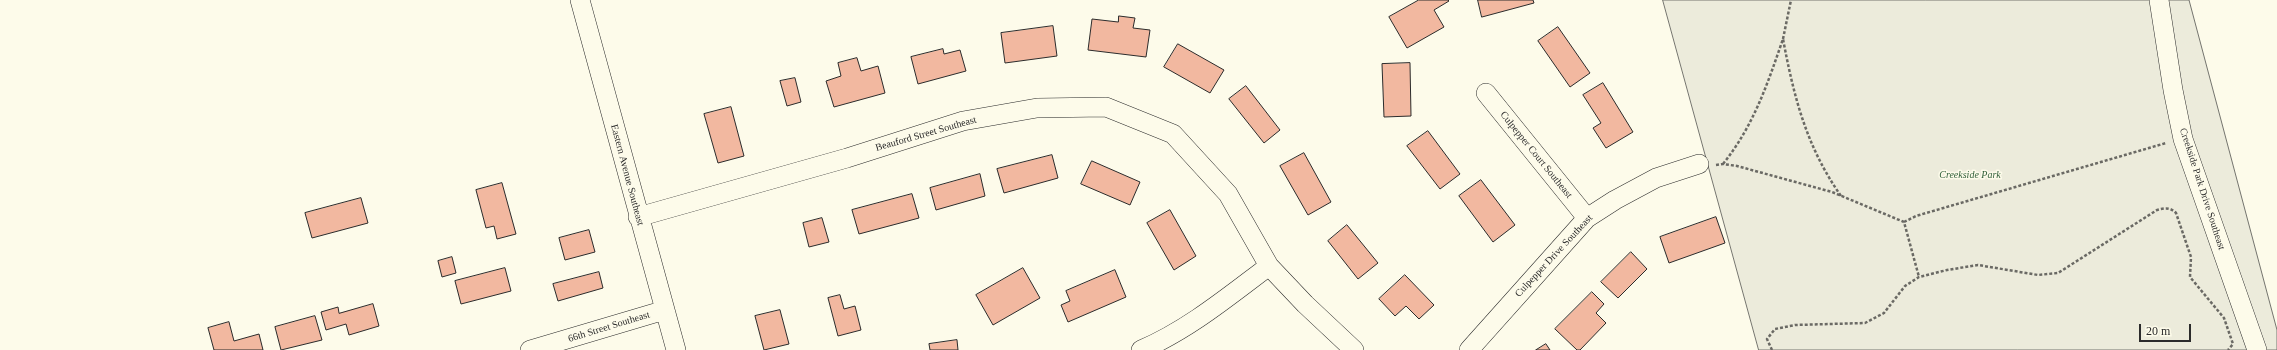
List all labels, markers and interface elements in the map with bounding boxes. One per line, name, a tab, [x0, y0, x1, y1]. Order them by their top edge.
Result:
street label: Culpepper Court Southeast	[1497, 109, 1575, 201]
street label: Beauford Street Southeast	[874, 114, 978, 154]
street label: Eastern Avenue Southeast	[608, 123, 646, 227]
street label: Creekside Park Drive Southeast	[2177, 127, 2227, 251]
park label: Creekside Park	[1939, 169, 2001, 181]
street label: Culpepper Drive Southeast	[1513, 212, 1595, 300]
street label: 66th Street Southeast	[567, 309, 651, 345]
scale bar	[2141, 316, 2193, 342]
text: 20 m	[2146, 324, 2170, 338]

